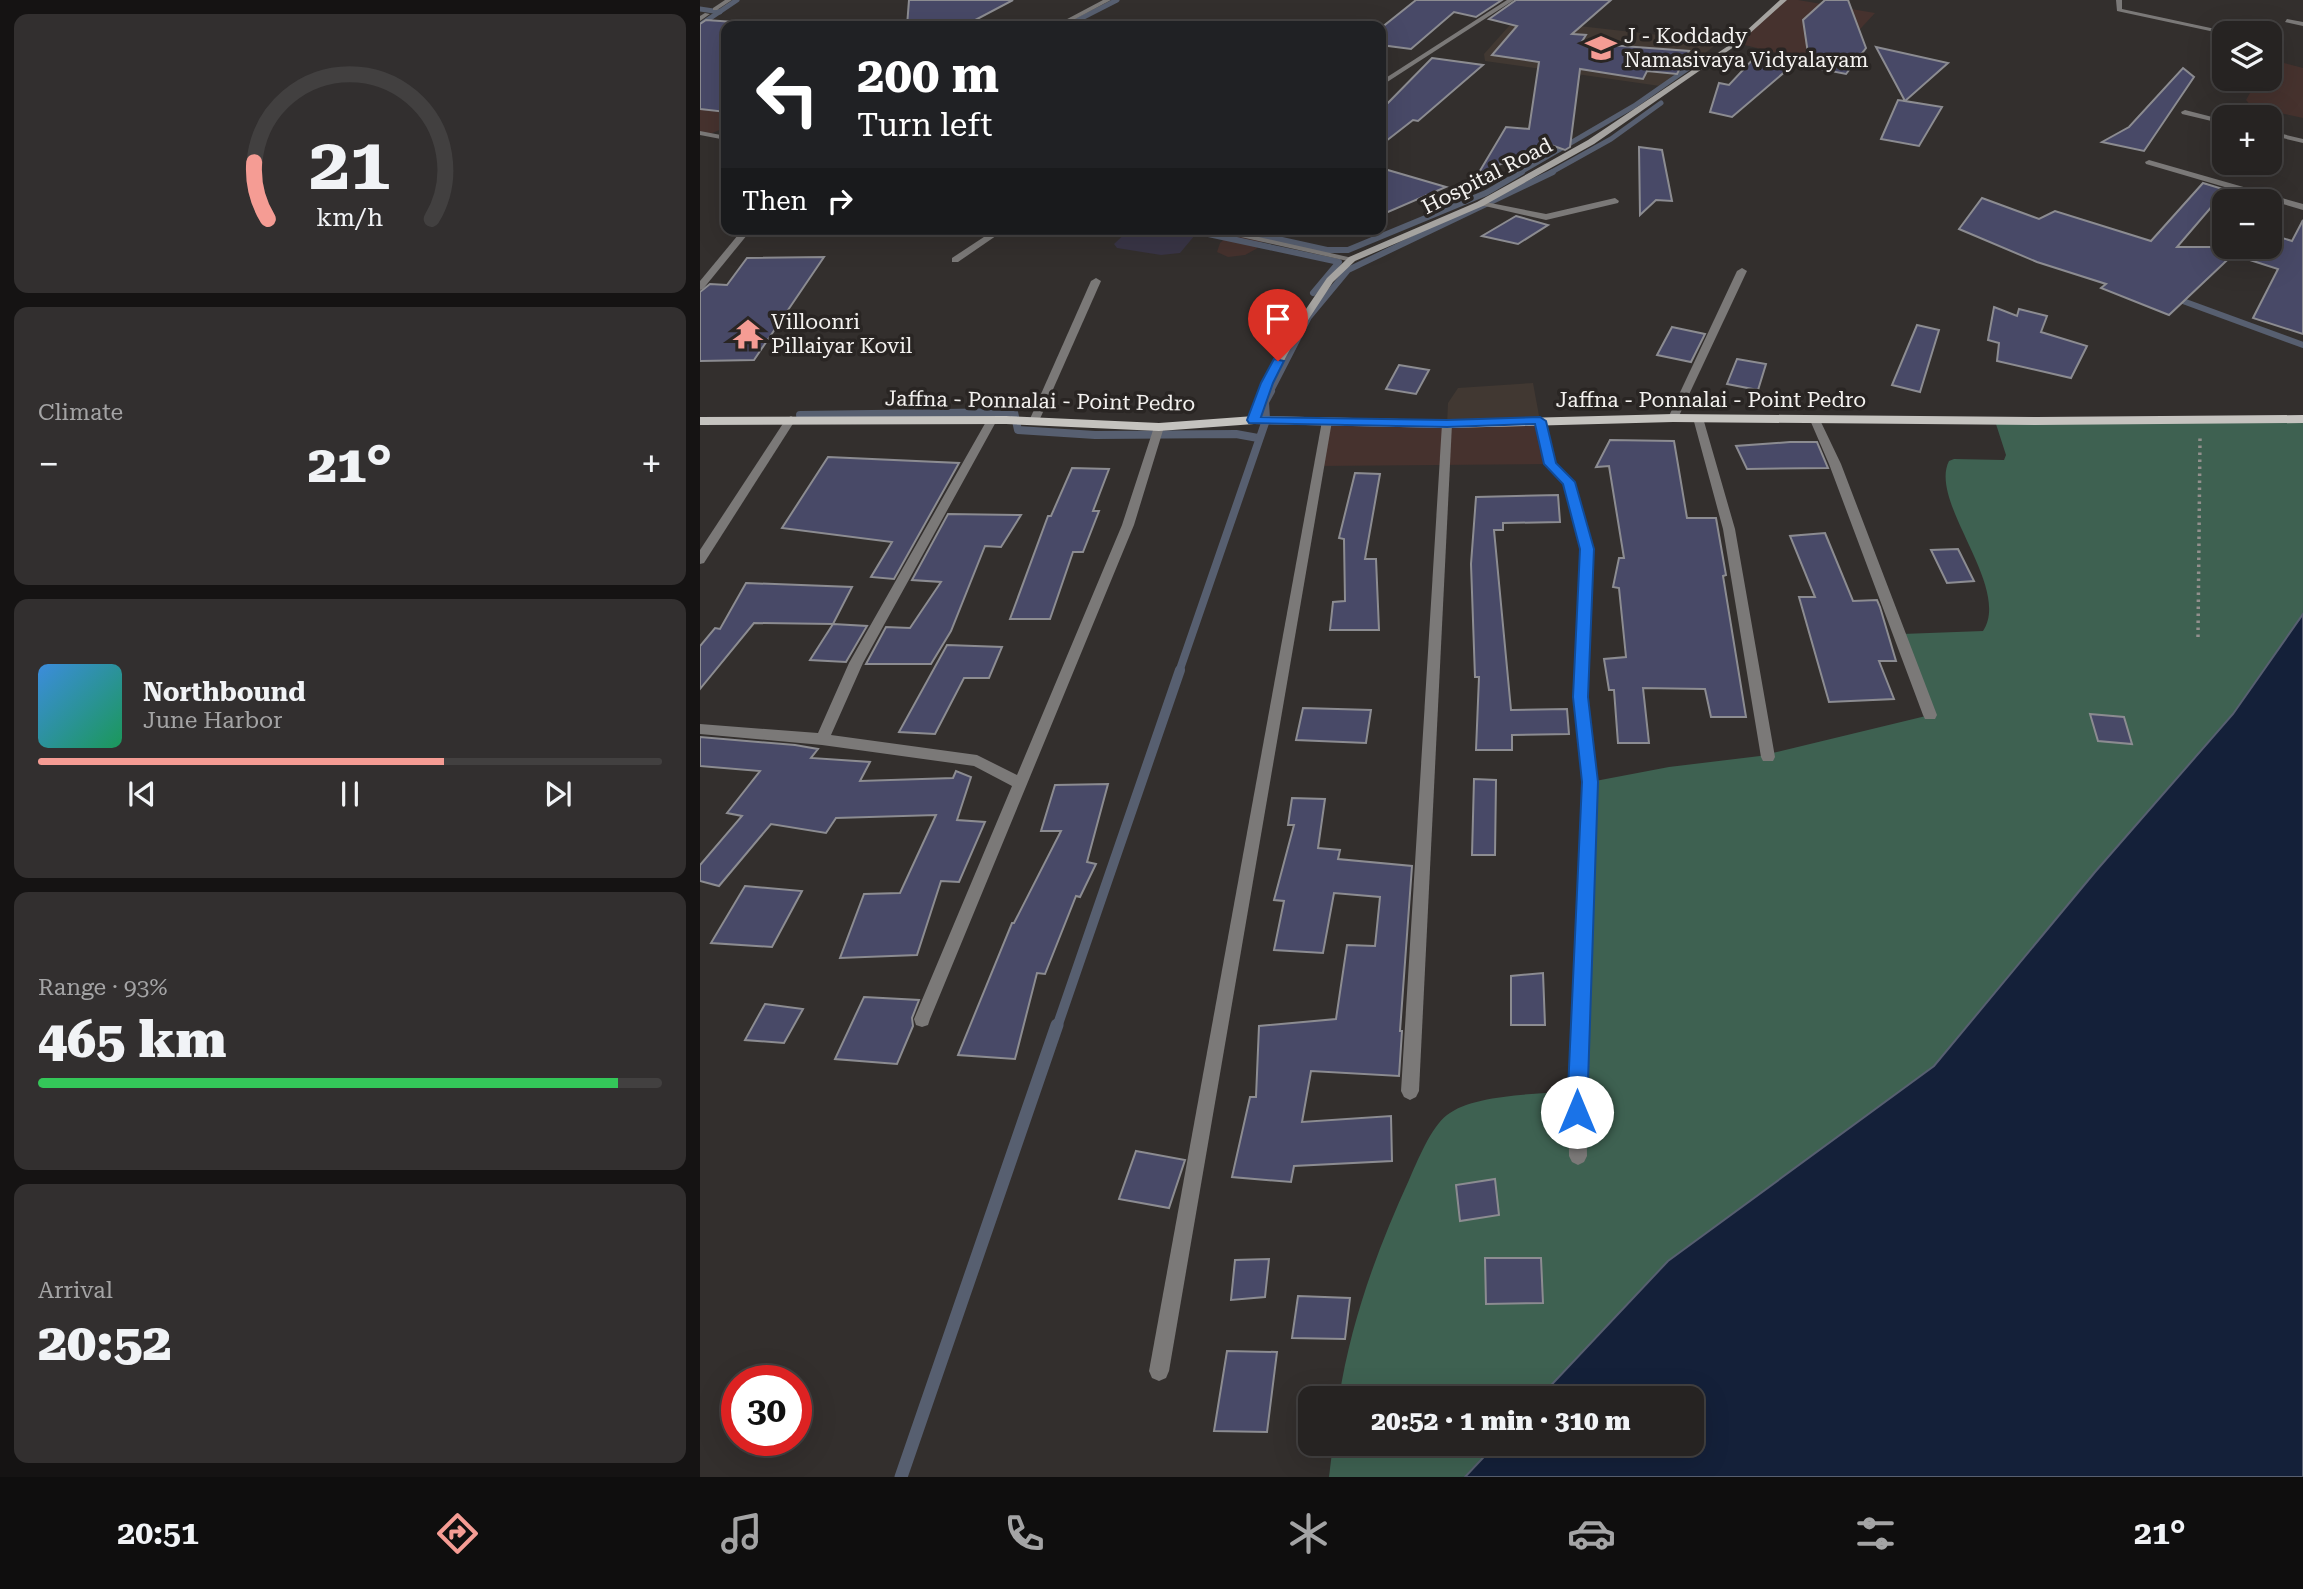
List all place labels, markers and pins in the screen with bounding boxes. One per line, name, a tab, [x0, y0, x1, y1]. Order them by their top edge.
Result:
place label: J - Koddady Namasivaya Vidyalayam	[1624, 24, 1868, 72]
school or university icon: J - Koddady Namasivaya Vidyalayam	[1584, 31, 1618, 65]
pin	[1248, 289, 1308, 361]
place label: Villoonri Pillaiyar Kovil	[771, 310, 913, 358]
temple icon: Villoonri Pillaiyar Kovil	[731, 317, 765, 351]

